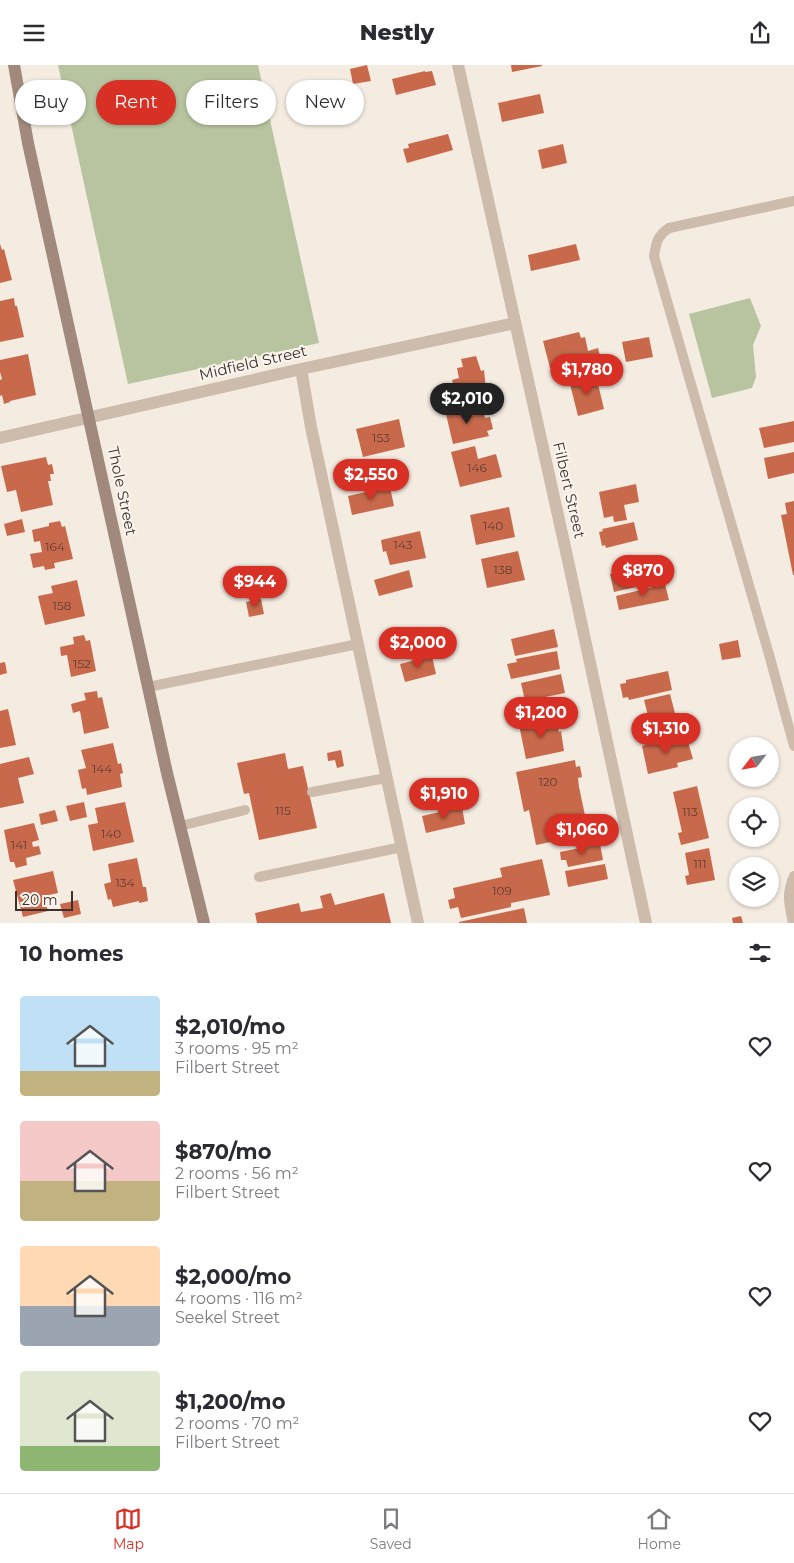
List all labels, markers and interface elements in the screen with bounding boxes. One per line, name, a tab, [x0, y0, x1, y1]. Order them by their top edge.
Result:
icon: menu	[20, 19, 48, 47]
text: Nestly	[360, 19, 434, 46]
icon: share	[746, 19, 774, 47]
chip: Buy	[15, 80, 86, 125]
chip: Rent	[96, 80, 176, 125]
chip: Filters	[186, 80, 276, 125]
chip: New	[286, 80, 364, 125]
street label: Midfield Street	[197, 341, 309, 384]
pin: $1,780	[546, 353, 628, 396]
text: $1,780	[561, 360, 613, 379]
pin: $2,010	[426, 383, 508, 425]
text: $2,010	[441, 389, 493, 408]
house number: 153	[372, 430, 390, 445]
street label: Filbert Street	[549, 440, 590, 540]
street label: Thole Street	[104, 445, 141, 537]
pin: $2,550	[330, 459, 412, 501]
house number: 146	[467, 460, 487, 475]
text: $2,550	[344, 465, 398, 484]
house number: 140	[483, 518, 503, 533]
house number: 143	[394, 537, 413, 552]
house number: 164	[45, 539, 65, 554]
pin: $870	[613, 555, 673, 597]
text: $870	[622, 561, 664, 580]
house number: 138	[494, 562, 513, 577]
pin: $944	[225, 565, 285, 608]
text: $944	[234, 572, 276, 591]
house number: 158	[53, 598, 72, 613]
pin: $2,000	[377, 627, 459, 669]
text: $2,000	[390, 633, 446, 652]
house number: 152	[73, 656, 91, 671]
pin: $1,200	[500, 697, 582, 739]
text: $1,200	[515, 703, 567, 722]
pin: $1,310	[625, 713, 707, 755]
text: $1,310	[642, 719, 690, 738]
north arrow	[729, 737, 779, 787]
map controls	[729, 737, 779, 907]
house number: 144	[92, 761, 112, 776]
house number: 120	[538, 774, 558, 789]
pin: $1,910	[403, 777, 485, 820]
text: $1,910	[420, 784, 468, 803]
button: locate	[729, 797, 779, 847]
house number: 115	[275, 803, 291, 818]
house number: 113	[682, 804, 698, 819]
pin: $1,060	[541, 813, 623, 856]
text: $1,060	[556, 820, 608, 839]
house number: 140	[101, 826, 121, 841]
house number: 141	[11, 837, 27, 852]
house number: 111	[694, 856, 707, 871]
button: layers	[729, 857, 779, 907]
house number: 134	[115, 875, 135, 890]
house number: 109	[492, 883, 512, 898]
scale bar	[15, 888, 72, 911]
text: 20 m	[22, 891, 58, 909]
icon: filters	[746, 939, 774, 967]
text: 10 homes	[20, 941, 123, 966]
text: $2,010/mo	[175, 1014, 285, 1039]
icon: home	[60, 1016, 120, 1076]
icon: heart	[746, 1032, 774, 1060]
text: 3 rooms · 95 m²	[175, 1039, 299, 1058]
text: Filbert Street	[175, 1058, 280, 1077]
text: $870/mo	[175, 1139, 271, 1164]
icon: home	[60, 1141, 120, 1201]
icon: heart	[746, 1157, 774, 1185]
text: 2 rooms · 56 m²	[175, 1164, 299, 1183]
text: Filbert Street	[175, 1183, 280, 1202]
text: $2,000/mo	[175, 1264, 291, 1289]
icon: home	[60, 1266, 120, 1326]
icon: heart	[746, 1282, 774, 1310]
text: 4 rooms · 116 m²	[175, 1289, 303, 1308]
text: Seekel Street	[175, 1308, 280, 1327]
text: $1,200/mo	[175, 1389, 285, 1414]
icon: home	[60, 1391, 120, 1451]
icon: heart	[746, 1407, 774, 1435]
text: 2 rooms · 70 m²	[175, 1414, 300, 1433]
text: Filbert Street	[175, 1433, 280, 1452]
tab: Map	[113, 1505, 144, 1553]
tab: Saved	[370, 1505, 412, 1553]
tab: Home	[638, 1505, 681, 1553]

